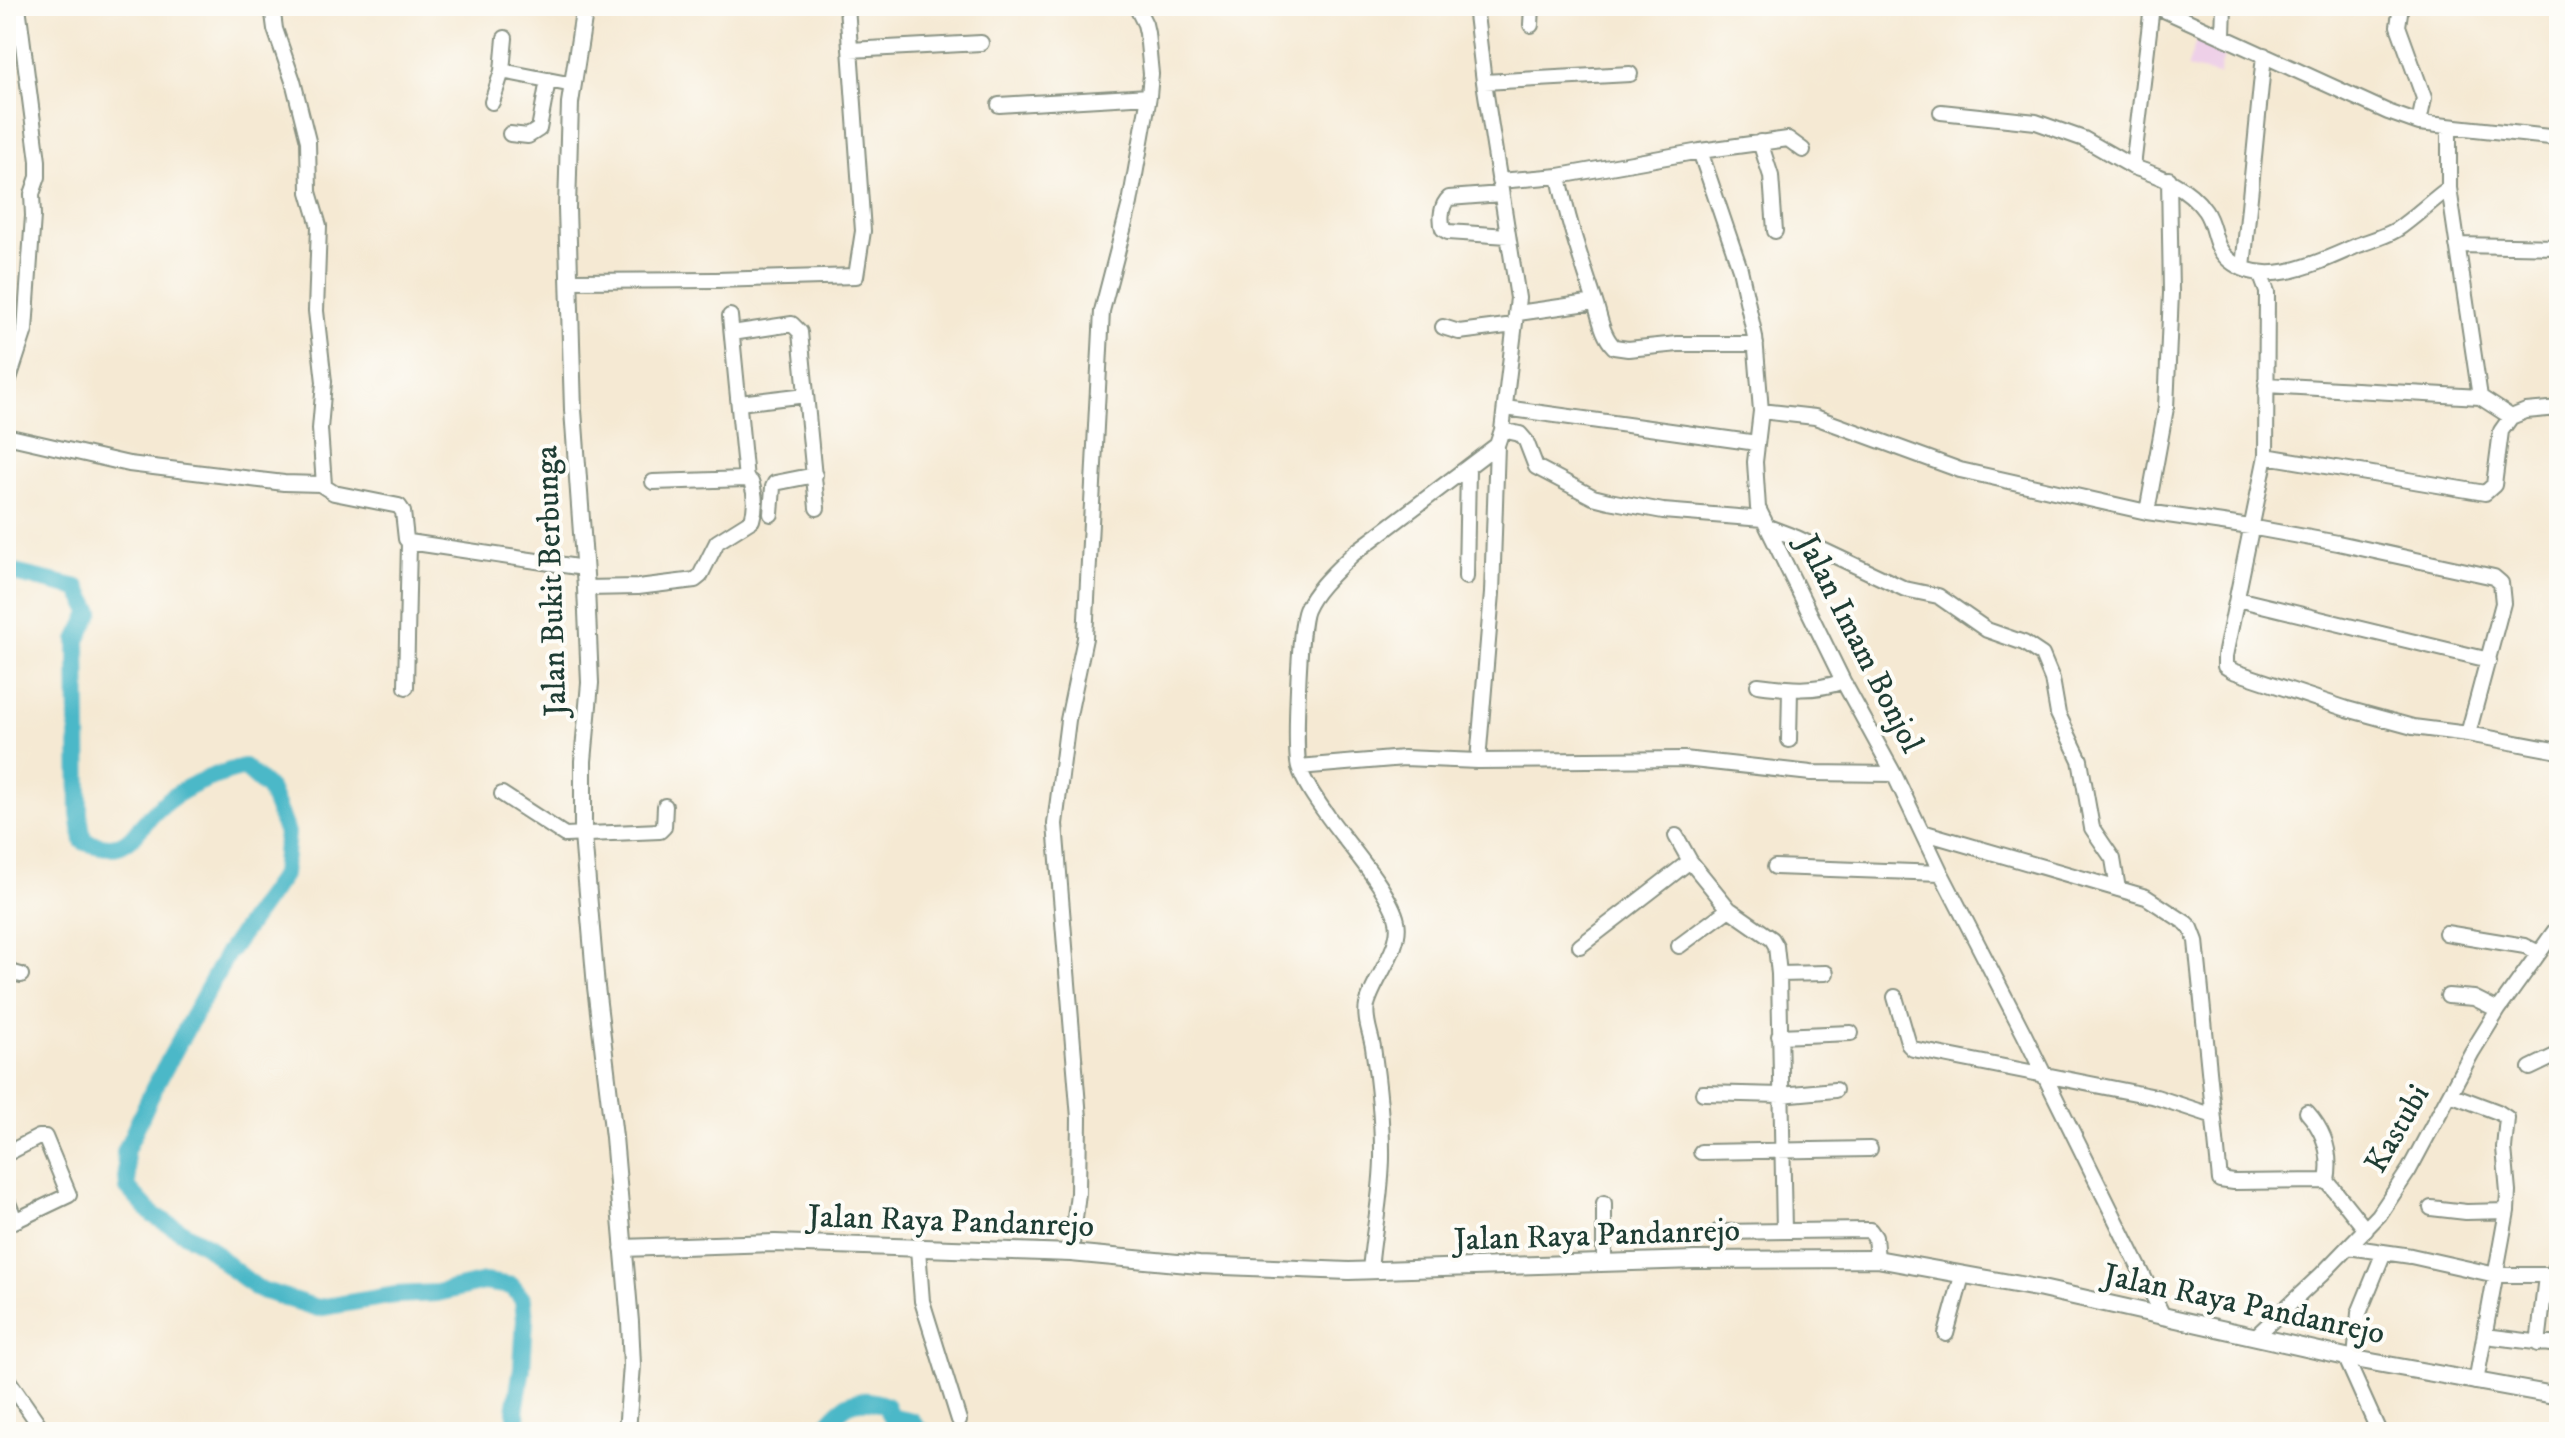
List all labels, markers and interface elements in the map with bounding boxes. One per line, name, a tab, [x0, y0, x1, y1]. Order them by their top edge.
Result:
street label: Jalan Bukit Berbunga	[527, 444, 577, 720]
street label: Jalan Imam Bonjol	[1785, 526, 1931, 760]
street label: Kastubi	[2357, 1078, 2439, 1180]
street label: Jalan Raya Pandanrejo	[804, 1197, 1095, 1247]
street label: Jalan Raya Pandanrejo	[1450, 1211, 1741, 1261]
street label: Jalan Raya Pandanrejo	[2097, 1255, 2388, 1354]

